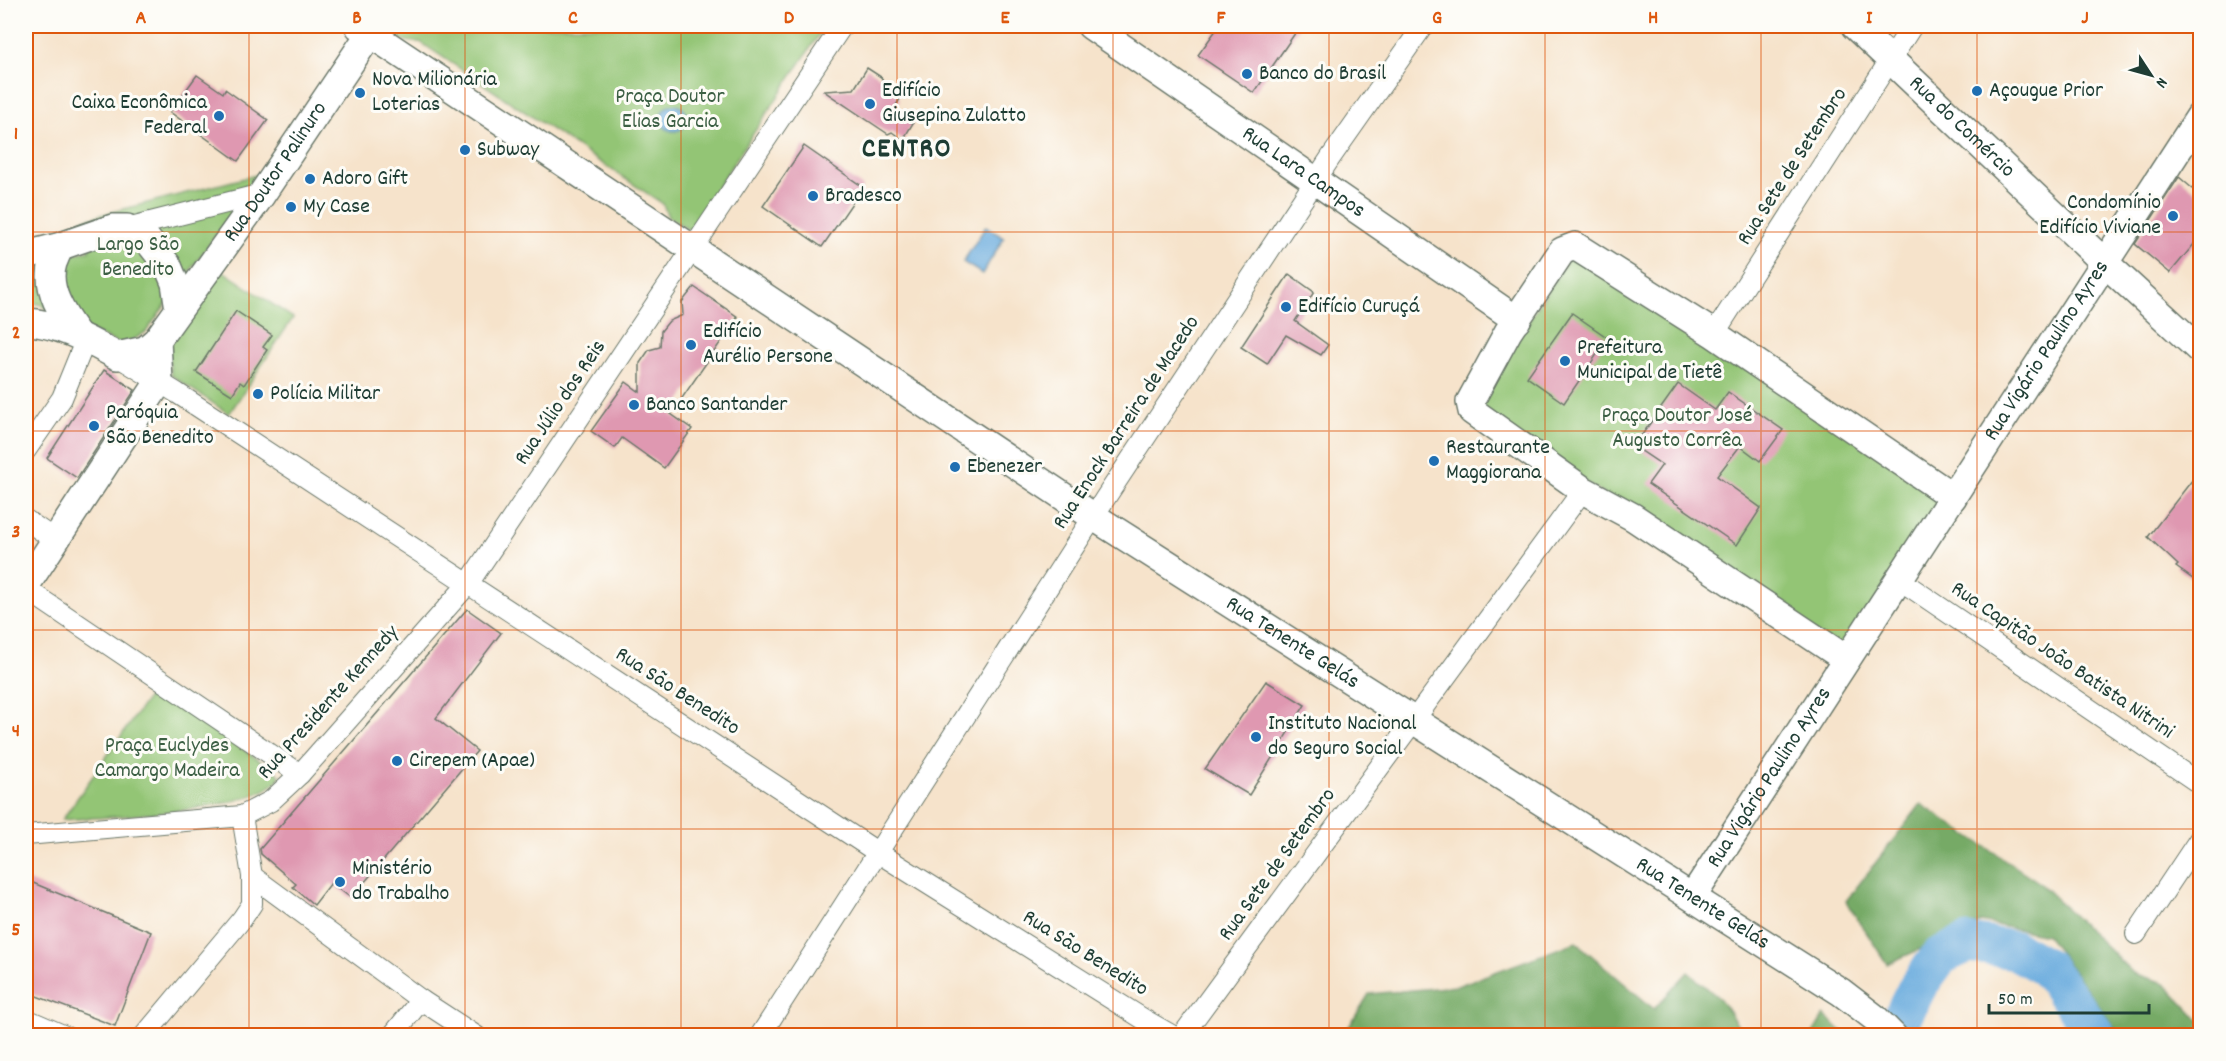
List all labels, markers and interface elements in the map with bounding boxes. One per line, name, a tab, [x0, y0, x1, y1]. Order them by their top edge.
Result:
text: A	[136, 5, 147, 33]
text: B	[352, 5, 362, 33]
text: C	[568, 5, 578, 33]
text: D	[784, 5, 795, 33]
text: E	[1000, 5, 1010, 33]
text: F	[1217, 5, 1227, 33]
text: G	[1432, 5, 1442, 33]
text: H	[1648, 5, 1658, 33]
text: I	[1866, 5, 1873, 33]
text: J	[2081, 5, 2089, 33]
north arrow	[2121, 45, 2181, 105]
place label: Banco do Brasil	[1259, 59, 1386, 90]
place label: Nova Milionária Loterias	[372, 65, 497, 121]
marker: Banco do Brasil	[1240, 67, 1254, 81]
street label: Rua do Comércio	[1901, 69, 2022, 185]
text: N	[2149, 72, 2173, 92]
place label: Edifício Giusepina Zulatto	[882, 76, 1026, 132]
place label: Açougue Prior	[1989, 76, 2104, 107]
park label: Praça Doutor Elias Garcia	[615, 82, 726, 138]
street label: Rua Sete de Setembro	[1730, 82, 1856, 252]
marker: Açougue Prior	[1970, 84, 1984, 98]
marker: Nova Milionária Loterias	[353, 86, 367, 100]
place label: Caixa Econômica Federal	[71, 88, 208, 144]
street label: Rua Doutor Palinuro	[216, 96, 335, 249]
marker: Edifício Giusepina Zulatto	[863, 97, 877, 111]
marker: Caixa Econômica Federal	[212, 109, 226, 123]
street label: Rua Lara Campos	[1235, 119, 1371, 226]
text: 1	[14, 121, 18, 149]
district label: CENTRO	[862, 131, 952, 171]
place label: Subway	[477, 135, 540, 166]
marker: Subway	[458, 143, 472, 157]
place label: Adoro Gift	[322, 164, 408, 195]
marker: Adoro Gift	[303, 172, 317, 186]
place label: Bradesco	[825, 181, 902, 212]
place label: Condomínio Edifício Viviane	[2039, 188, 2161, 244]
marker: Bradesco	[806, 189, 820, 203]
place label: My Case	[303, 192, 370, 223]
marker: My Case	[284, 200, 298, 214]
marker: Condomínio Edifício Viviane	[2166, 209, 2180, 223]
park label: Largo São Benedito	[97, 230, 179, 286]
street label: Rua Vigário Paulino Ayres	[1976, 254, 2117, 447]
place label: Edifício Curuçá	[1298, 292, 1420, 323]
marker: Edifício Curuçá	[1279, 300, 1293, 314]
street label: Rua Enock Barreira de Macedo	[1046, 310, 1208, 536]
place label: Edifício Aurélio Persone	[703, 317, 833, 373]
text: 2	[12, 320, 20, 348]
place label: Prefeitura Municipal de Tietê	[1577, 333, 1722, 389]
street label: Rua Júlio dos Reis	[508, 334, 614, 472]
marker: Edifício Aurélio Persone	[684, 338, 698, 352]
marker: Prefeitura Municipal de Tietê	[1558, 354, 1572, 368]
place label: Polícia Militar	[270, 379, 381, 410]
marker: Polícia Militar	[251, 387, 265, 401]
place label: Banco Santander	[646, 390, 788, 421]
place label: Paróquia São Benedito	[106, 398, 214, 454]
marker: Banco Santander	[627, 398, 641, 412]
park label: Praça Doutor José Augusto Corrêa	[1602, 401, 1752, 457]
marker: Paróquia São Benedito	[87, 419, 101, 433]
place label: Restaurante Maggiorana	[1446, 433, 1550, 489]
place label: Ebenezer	[967, 452, 1043, 483]
marker: Restaurante Maggiorana	[1427, 454, 1441, 468]
marker: Ebenezer	[948, 460, 962, 474]
text: 3	[12, 519, 20, 547]
street label: Rua Capitão João Batista Nitrini	[1944, 574, 2180, 748]
street label: Rua Tenente Gelás	[1219, 589, 1365, 697]
street label: Rua Presidente Kennedy	[251, 618, 408, 787]
street label: Rua São Benedito	[608, 640, 746, 744]
street label: Rua Vigário Paulino Ayres	[1699, 681, 1840, 874]
place label: Instituto Nacional do Seguro Social	[1268, 709, 1417, 765]
text: 4	[12, 718, 20, 746]
marker: Instituto Nacional do Seguro Social	[1249, 730, 1263, 744]
park label: Praça Euclydes Camargo Madeira	[95, 731, 240, 787]
place label: Cirepem (Apae)	[409, 746, 535, 777]
marker: Cirepem (Apae)	[390, 754, 404, 768]
street label: Rua Sete de Setembro	[1212, 782, 1344, 948]
street label: Rua Tenente Gelás	[1629, 850, 1775, 958]
place label: Ministério do Trabalho	[352, 854, 449, 910]
marker: Ministério do Trabalho	[333, 875, 347, 889]
street label: Rua São Benedito	[1016, 903, 1154, 1005]
text: 5	[11, 917, 21, 945]
scale bar	[1989, 977, 2150, 1015]
text: 50 m	[1998, 988, 2033, 1013]

